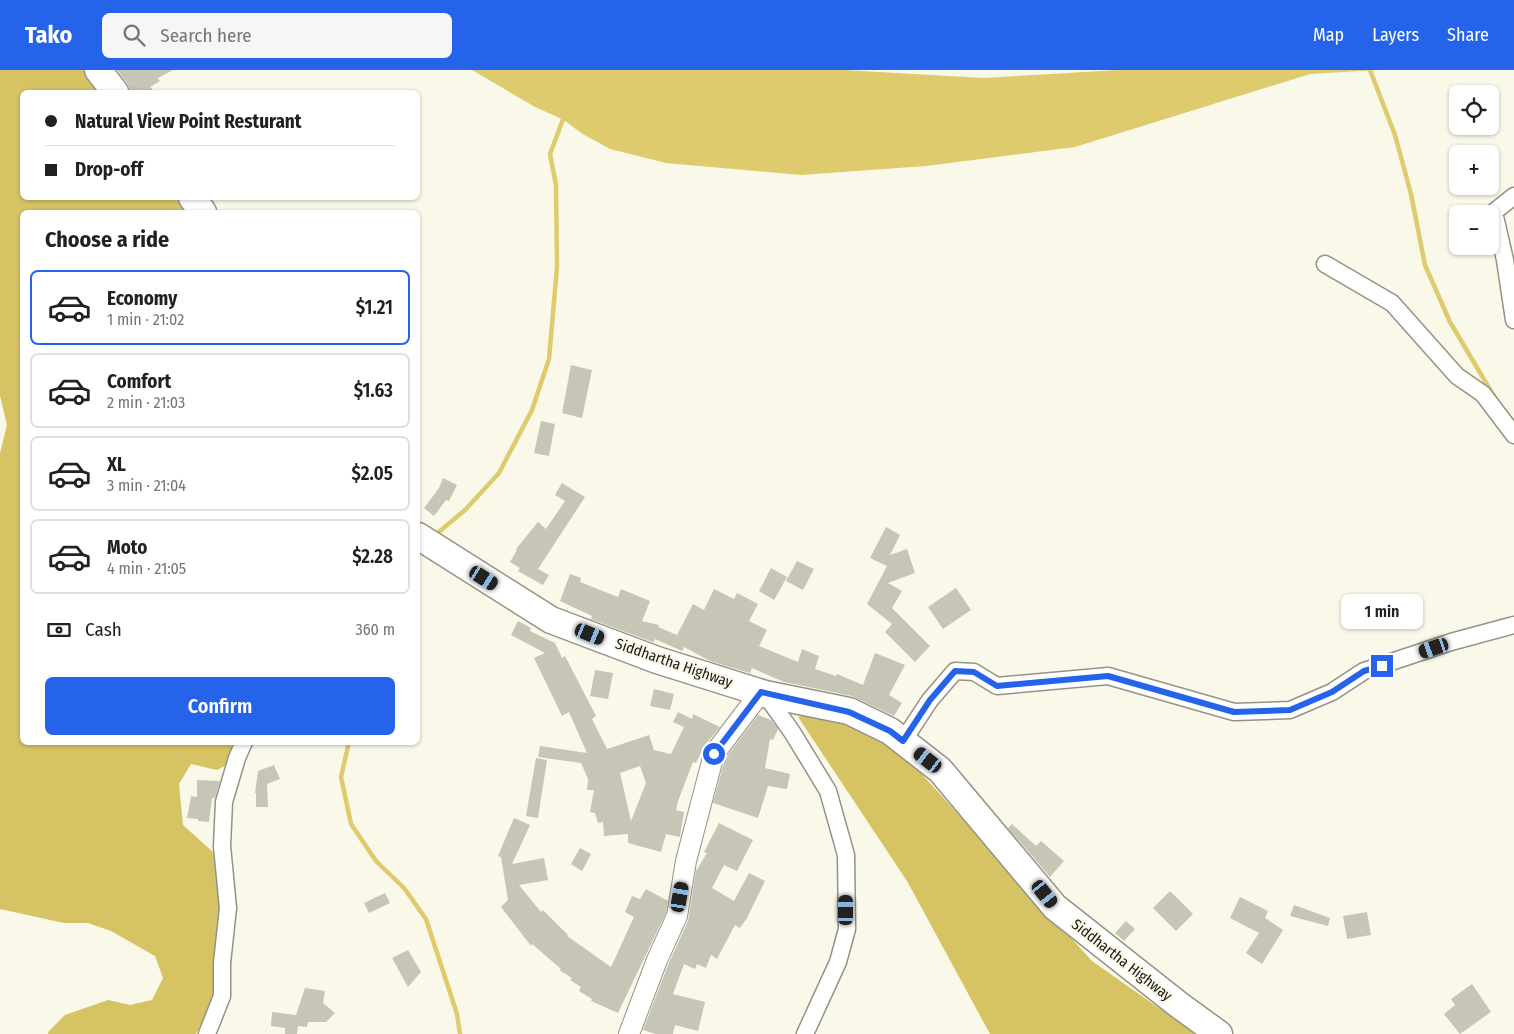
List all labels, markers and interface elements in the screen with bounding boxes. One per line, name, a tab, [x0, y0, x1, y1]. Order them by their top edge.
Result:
search box	[102, 13, 452, 58]
text: Tako	[25, 21, 72, 49]
icon: search	[120, 21, 148, 49]
text: Search here	[160, 24, 252, 47]
text: Map	[1313, 24, 1344, 46]
text: Layers	[1372, 24, 1419, 46]
text: Share	[1447, 24, 1489, 46]
map controls	[1449, 85, 1499, 255]
button: locate	[1449, 85, 1499, 135]
text: Natural View Point Resturant	[75, 110, 302, 133]
button: +	[1449, 145, 1499, 195]
text: Drop-off	[75, 158, 143, 181]
button: −	[1449, 205, 1499, 255]
text: Choose a ride	[45, 226, 169, 253]
icon: car	[47, 285, 92, 330]
text: Economy	[107, 287, 177, 310]
text: $1.21	[356, 296, 393, 319]
text: 1 min · 21:02	[107, 310, 184, 329]
icon: car	[47, 368, 92, 413]
text: Comfort	[107, 370, 171, 393]
text: $1.63	[354, 379, 393, 402]
text: 2 min · 21:03	[107, 393, 185, 412]
icon: car	[47, 451, 92, 496]
text: XL	[107, 453, 126, 476]
text: $2.05	[352, 462, 393, 485]
text: 3 min · 21:04	[107, 476, 186, 495]
icon: car	[47, 534, 92, 579]
text: Moto	[107, 536, 147, 559]
text: $2.28	[352, 545, 393, 568]
text: 4 min · 21:05	[107, 559, 186, 578]
car	[467, 564, 500, 592]
callout: 1 min	[1341, 594, 1423, 628]
text: 1 min	[1365, 602, 1399, 621]
icon: cash	[45, 616, 73, 644]
text: Cash	[85, 618, 122, 641]
text: 360 m	[355, 620, 395, 639]
car	[573, 621, 606, 647]
street label: Siddhartha Highway	[613, 635, 735, 692]
car	[1417, 636, 1450, 660]
route end	[1371, 655, 1393, 677]
button: Confirm	[45, 677, 395, 735]
route start	[703, 743, 725, 765]
car	[911, 745, 944, 775]
car	[1029, 878, 1060, 910]
car	[670, 881, 689, 913]
car	[838, 895, 853, 925]
street label: Siddhartha Highway	[1068, 915, 1176, 1005]

